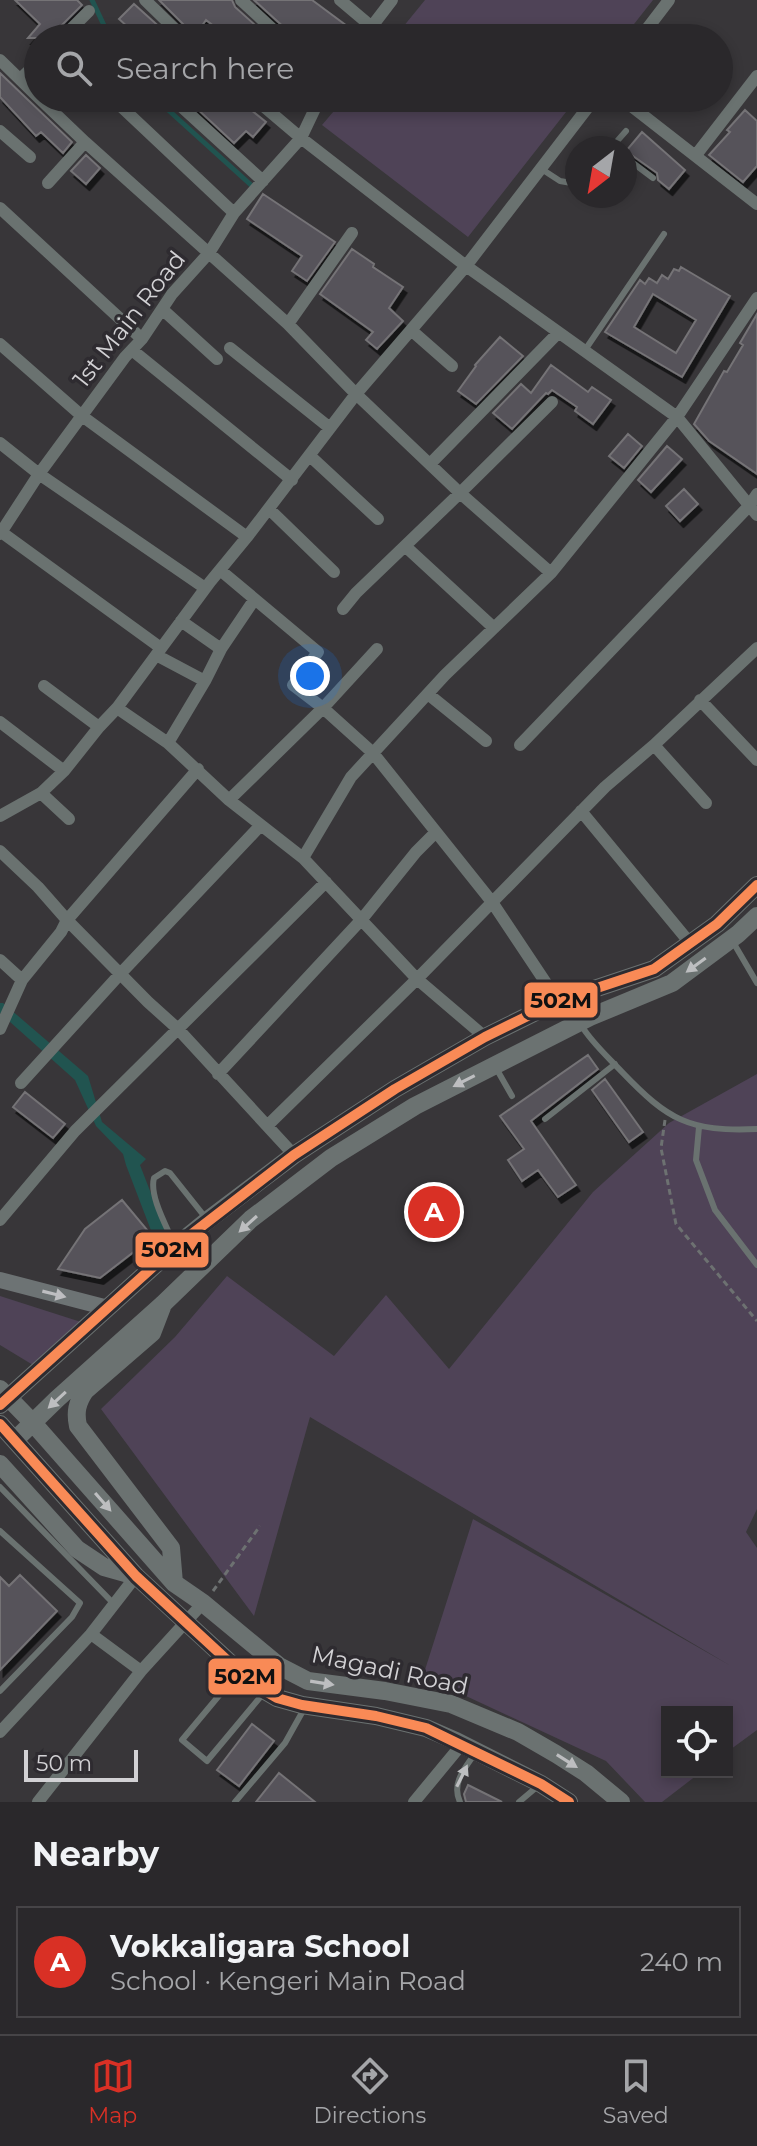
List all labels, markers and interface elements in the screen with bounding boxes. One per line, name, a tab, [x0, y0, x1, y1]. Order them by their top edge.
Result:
search box	[24, 24, 733, 112]
icon: search	[52, 46, 96, 90]
text: Search here	[116, 50, 294, 87]
north arrow	[565, 136, 637, 208]
street label: 1st Main Road	[67, 245, 191, 393]
your location	[290, 656, 330, 696]
one-way arrow	[686, 957, 707, 972]
line badge: 502M	[523, 981, 599, 1019]
text: 502M	[530, 987, 592, 1014]
one-way arrow	[453, 1074, 476, 1087]
pin: A	[408, 1182, 460, 1242]
one-way arrow	[238, 1214, 257, 1232]
line badge: 502M	[134, 1231, 210, 1269]
text: 502M	[141, 1236, 203, 1263]
one-way arrow	[42, 1288, 67, 1300]
one-way arrow	[48, 1390, 67, 1408]
one-way arrow	[94, 1492, 111, 1512]
street label: Magadi Road	[309, 1639, 471, 1701]
line badge: 502M	[207, 1657, 283, 1696]
text: 502M	[214, 1663, 276, 1690]
one-way arrow	[310, 1677, 335, 1690]
map controls	[661, 1706, 733, 1778]
button: locate	[661, 1706, 733, 1778]
scale bar	[24, 1746, 138, 1782]
text: 50 m	[36, 1750, 92, 1777]
one-way arrow	[556, 1753, 577, 1768]
one-way arrow	[455, 1764, 469, 1787]
text: Nearby	[32, 1833, 159, 1875]
text: Vokkaligara School	[110, 1928, 410, 1965]
text: A	[50, 1946, 70, 1978]
text: 240 m	[640, 1946, 723, 1978]
text: School · Kengeri Main Road	[110, 1965, 466, 1997]
tab: Map	[88, 2054, 137, 2129]
tab: Directions	[314, 2054, 426, 2129]
tab: Saved	[603, 2054, 669, 2129]

